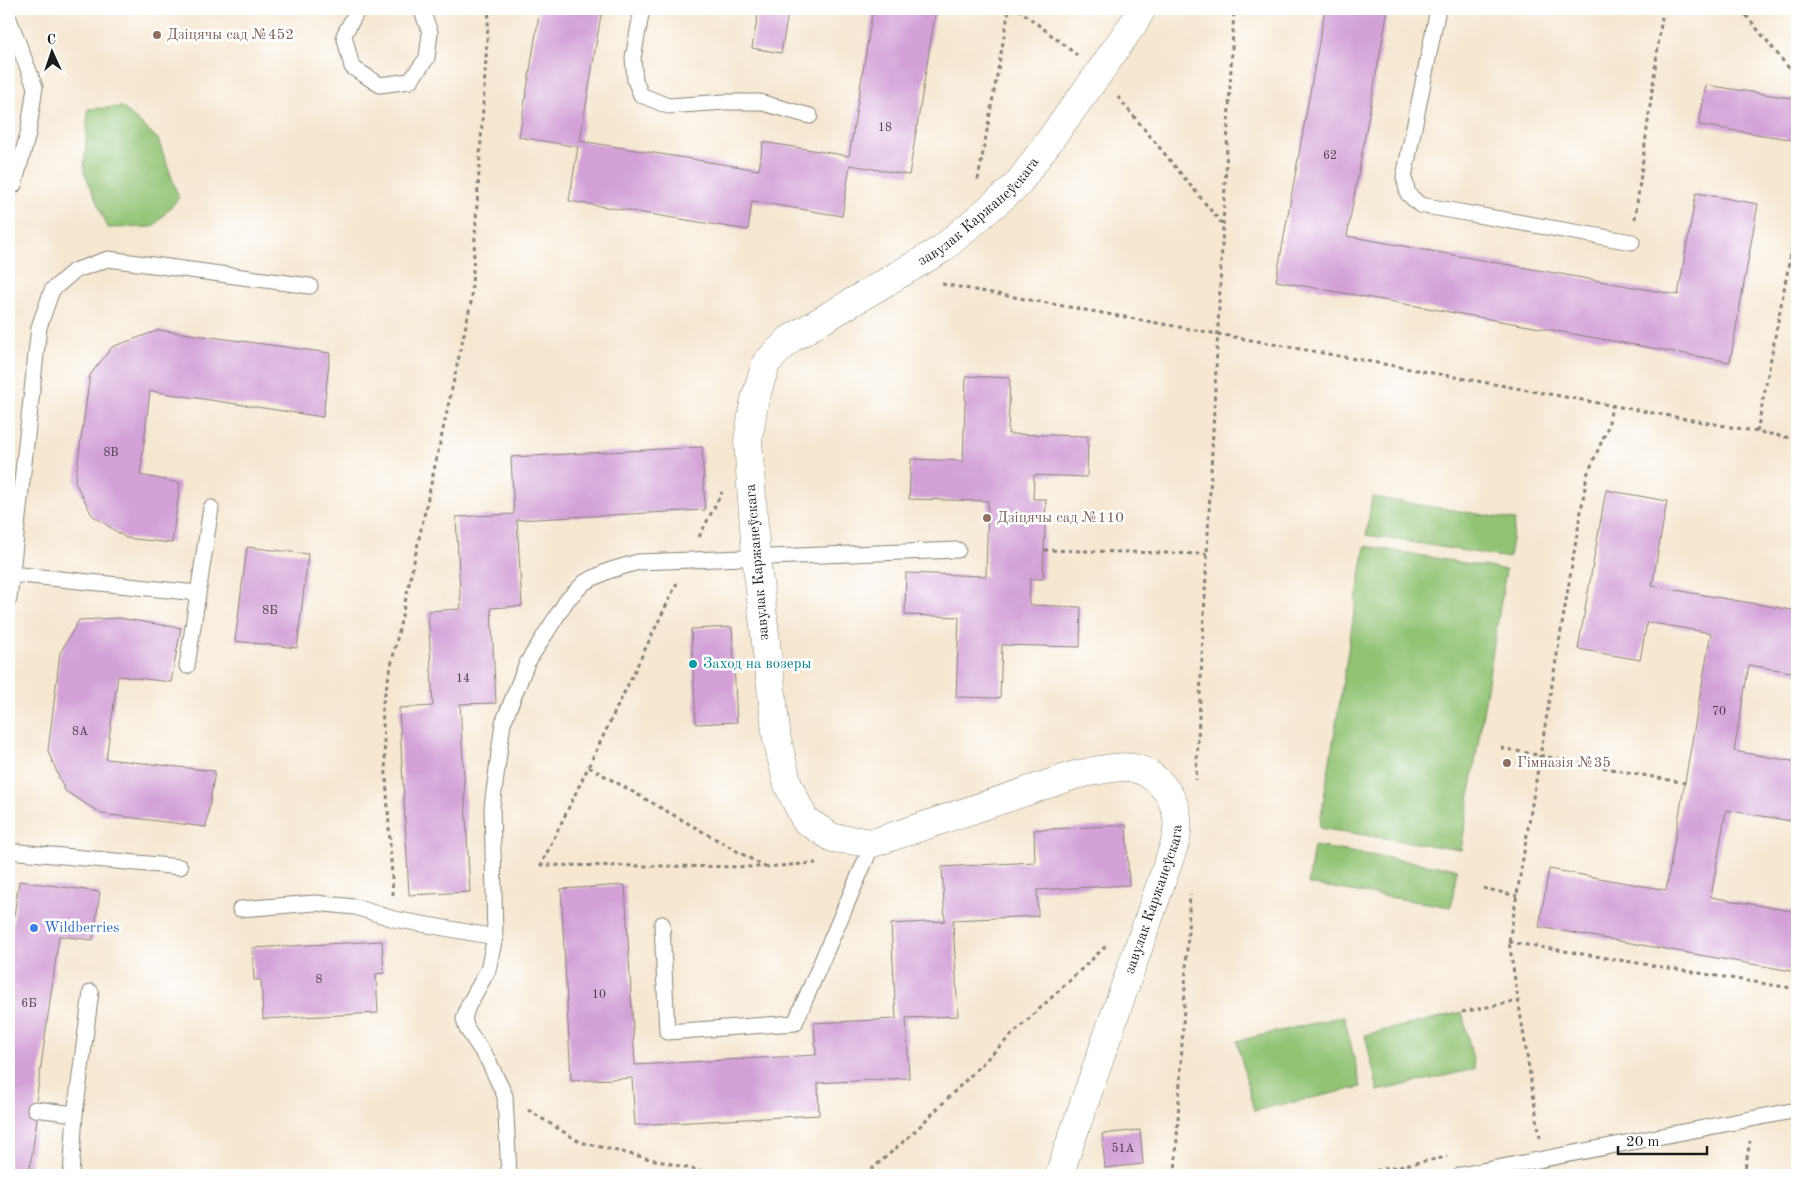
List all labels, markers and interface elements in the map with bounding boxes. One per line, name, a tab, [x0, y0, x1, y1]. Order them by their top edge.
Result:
north arrow	[28, 28, 78, 78]
place label: Дзіцячы сад №452	[167, 28, 294, 43]
marker: Дзіцячы сад №452	[151, 29, 163, 41]
text: С	[46, 33, 56, 47]
house number: 18	[878, 122, 892, 134]
house number: 62	[1323, 150, 1337, 162]
street label: завулак Каржанеўскага	[916, 154, 1042, 269]
house number: 8В	[103, 447, 119, 459]
street label: завулак Каржанеўскага	[744, 483, 772, 641]
place label: Дзіцячы сад №110	[997, 511, 1124, 526]
marker: Дзіцячы сад №110	[981, 512, 993, 524]
house number: 8Б	[262, 605, 278, 617]
place label: Заход на возеры	[703, 657, 811, 672]
marker: Заход на возеры	[687, 658, 699, 670]
house number: 14	[456, 673, 470, 685]
house number: 70	[1712, 706, 1726, 718]
house number: 8А	[72, 726, 88, 738]
place label: Гімназія №35	[1517, 756, 1611, 771]
marker: Гімназія №35	[1501, 757, 1513, 769]
street label: завулак Каржанеўскага	[1122, 824, 1185, 976]
place label: Wildberries	[44, 921, 120, 936]
marker: Wildberries	[28, 922, 40, 934]
house number: 8	[316, 974, 323, 986]
house number: 10	[592, 989, 606, 1001]
house number: 6Б	[21, 998, 37, 1010]
scale bar	[1618, 1124, 1707, 1156]
text: 20 m	[1626, 1135, 1660, 1150]
house number: 51А	[1111, 1142, 1135, 1155]

